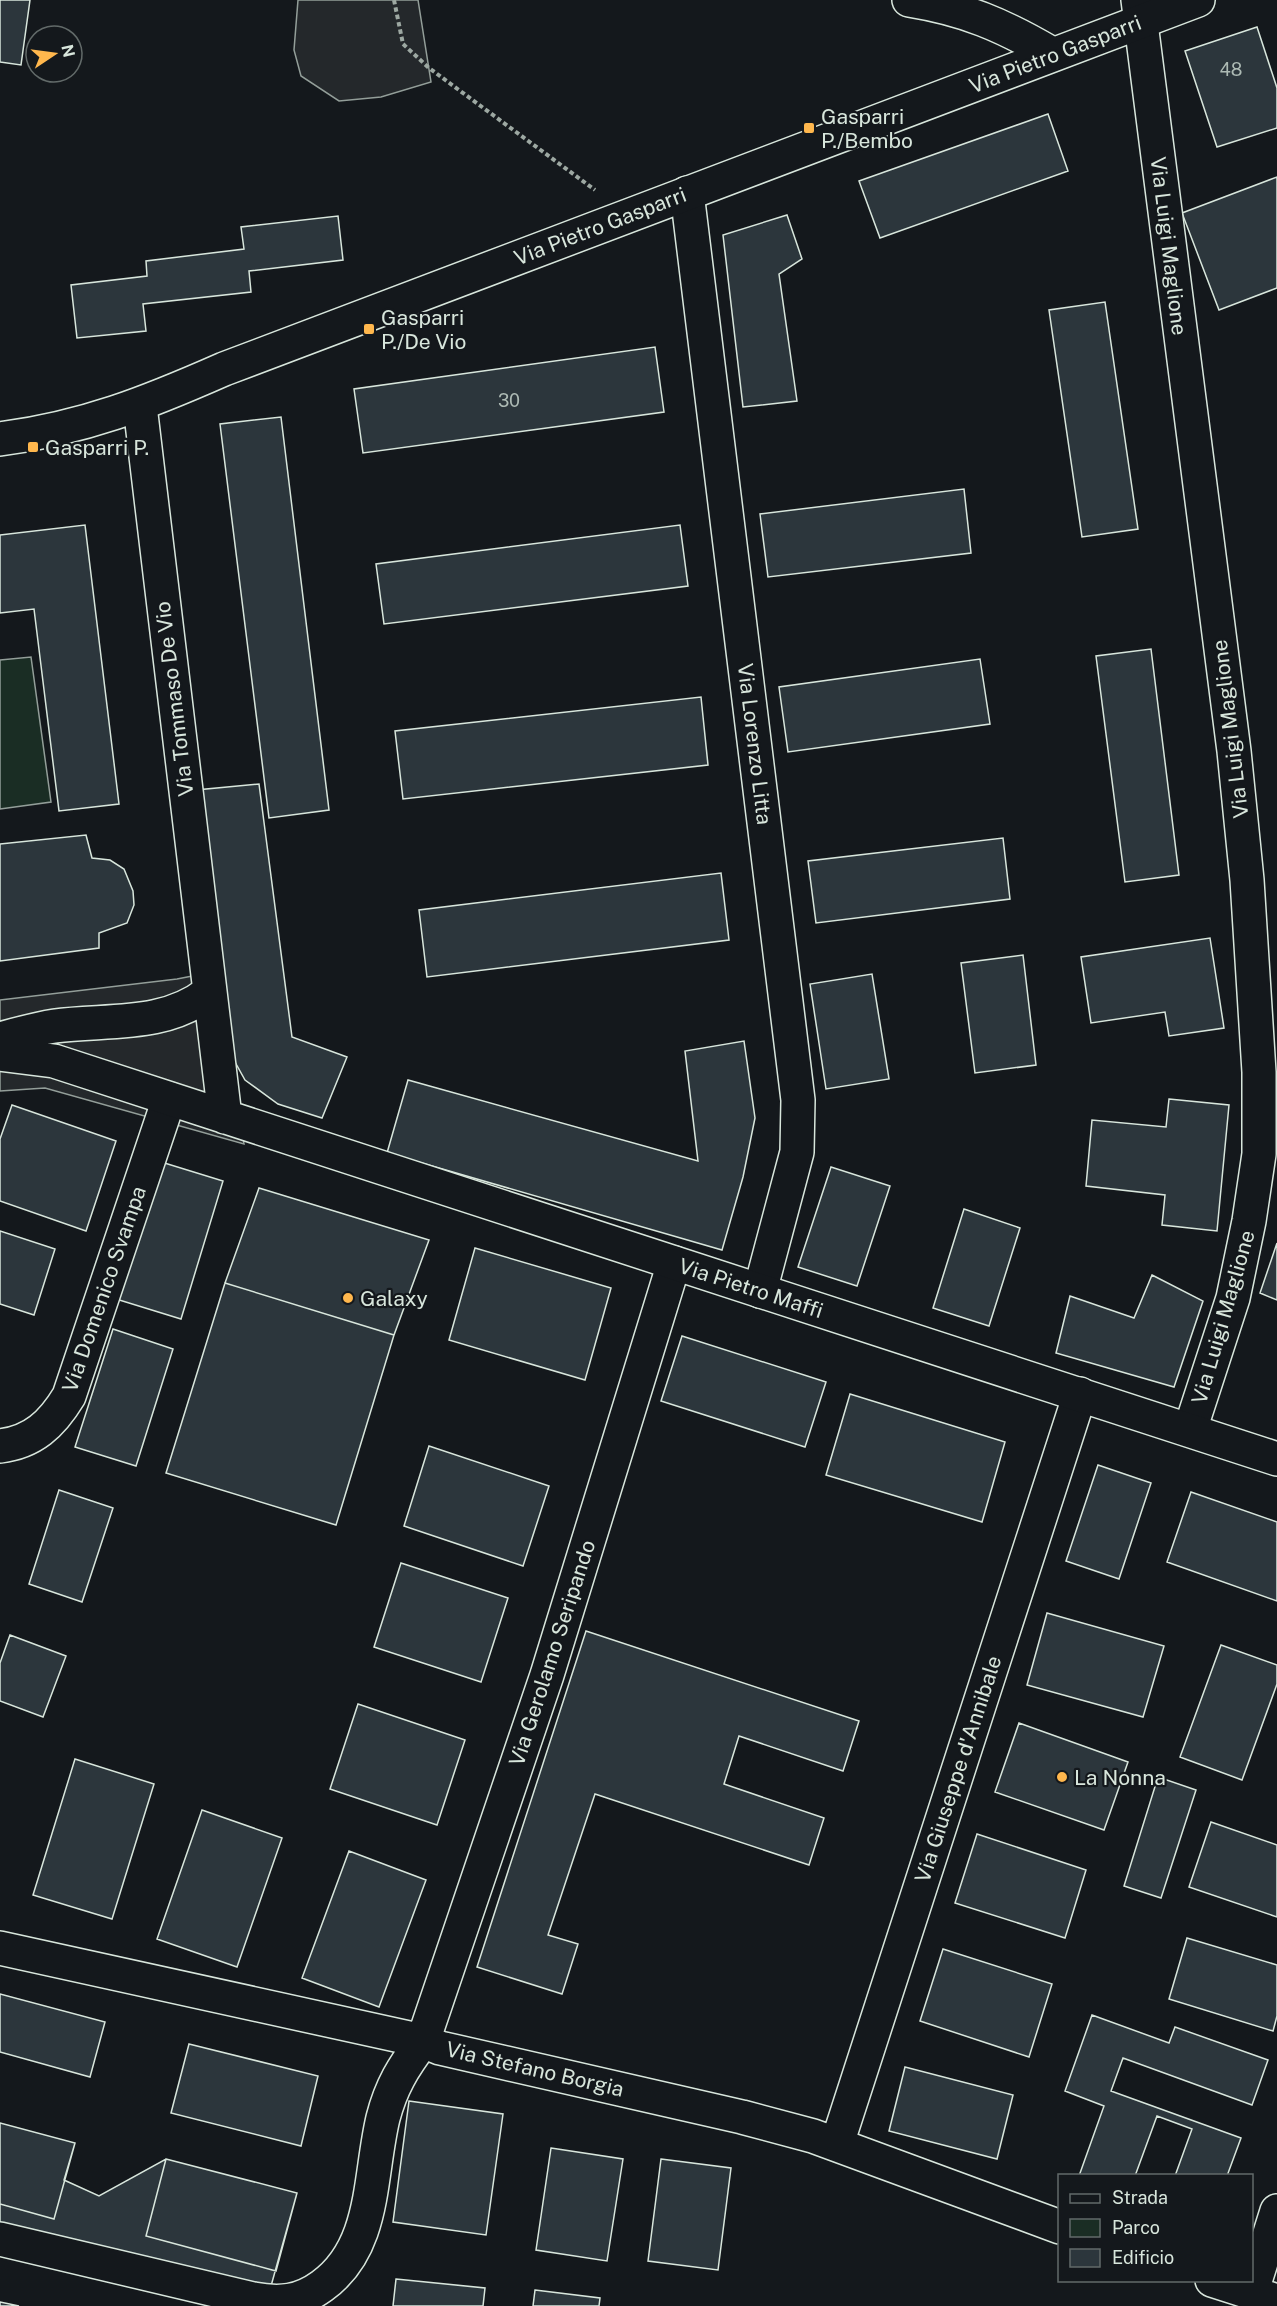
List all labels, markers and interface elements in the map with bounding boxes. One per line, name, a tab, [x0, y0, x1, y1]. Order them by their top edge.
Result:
street label: Via Pietro Gasparri	[965, 10, 1145, 98]
north arrow	[24, 24, 84, 84]
text: N	[57, 43, 79, 59]
house number: 48	[1220, 59, 1242, 80]
place label: Gasparri P./Bembo	[821, 104, 913, 153]
marker: Gasparri P./Bembo	[802, 121, 816, 135]
street label: Via Luigi Maglione	[1146, 155, 1192, 337]
street label: Via Pietro Gasparri	[510, 182, 690, 270]
place label: Gasparri P./De Vio	[381, 305, 466, 354]
marker: Gasparri P./De Vio	[362, 322, 376, 336]
house number: 30	[498, 390, 520, 411]
place label: Gasparri P.	[45, 435, 149, 460]
marker: Gasparri P.	[26, 440, 40, 454]
street label: Via Tommaso De Vio	[150, 600, 198, 798]
street label: Via Luigi Maglione	[1207, 638, 1253, 820]
street label: Via Lorenzo Litta	[733, 662, 777, 826]
street label: Via Domenico Svampa	[57, 1183, 151, 1395]
street label: Via Luigi Maglione	[1186, 1227, 1260, 1407]
street label: Via Pietro Maffi	[676, 1253, 826, 1323]
place label: Galaxy	[360, 1286, 428, 1311]
marker: Galaxy	[341, 1291, 355, 1305]
street label: Via Gerolamo Seripando	[504, 1537, 600, 1769]
street label: Via Giuseppe d'Annibale	[910, 1653, 1006, 1885]
place label: La Nonna	[1074, 1765, 1166, 1790]
marker: La Nonna	[1055, 1770, 1069, 1784]
street label: Via Stefano Borgia	[444, 2036, 626, 2102]
legend	[1058, 2174, 1253, 2282]
text: Strada	[1112, 2187, 1168, 2208]
text: Parco	[1112, 2217, 1160, 2238]
text: Edificio	[1112, 2247, 1174, 2268]

